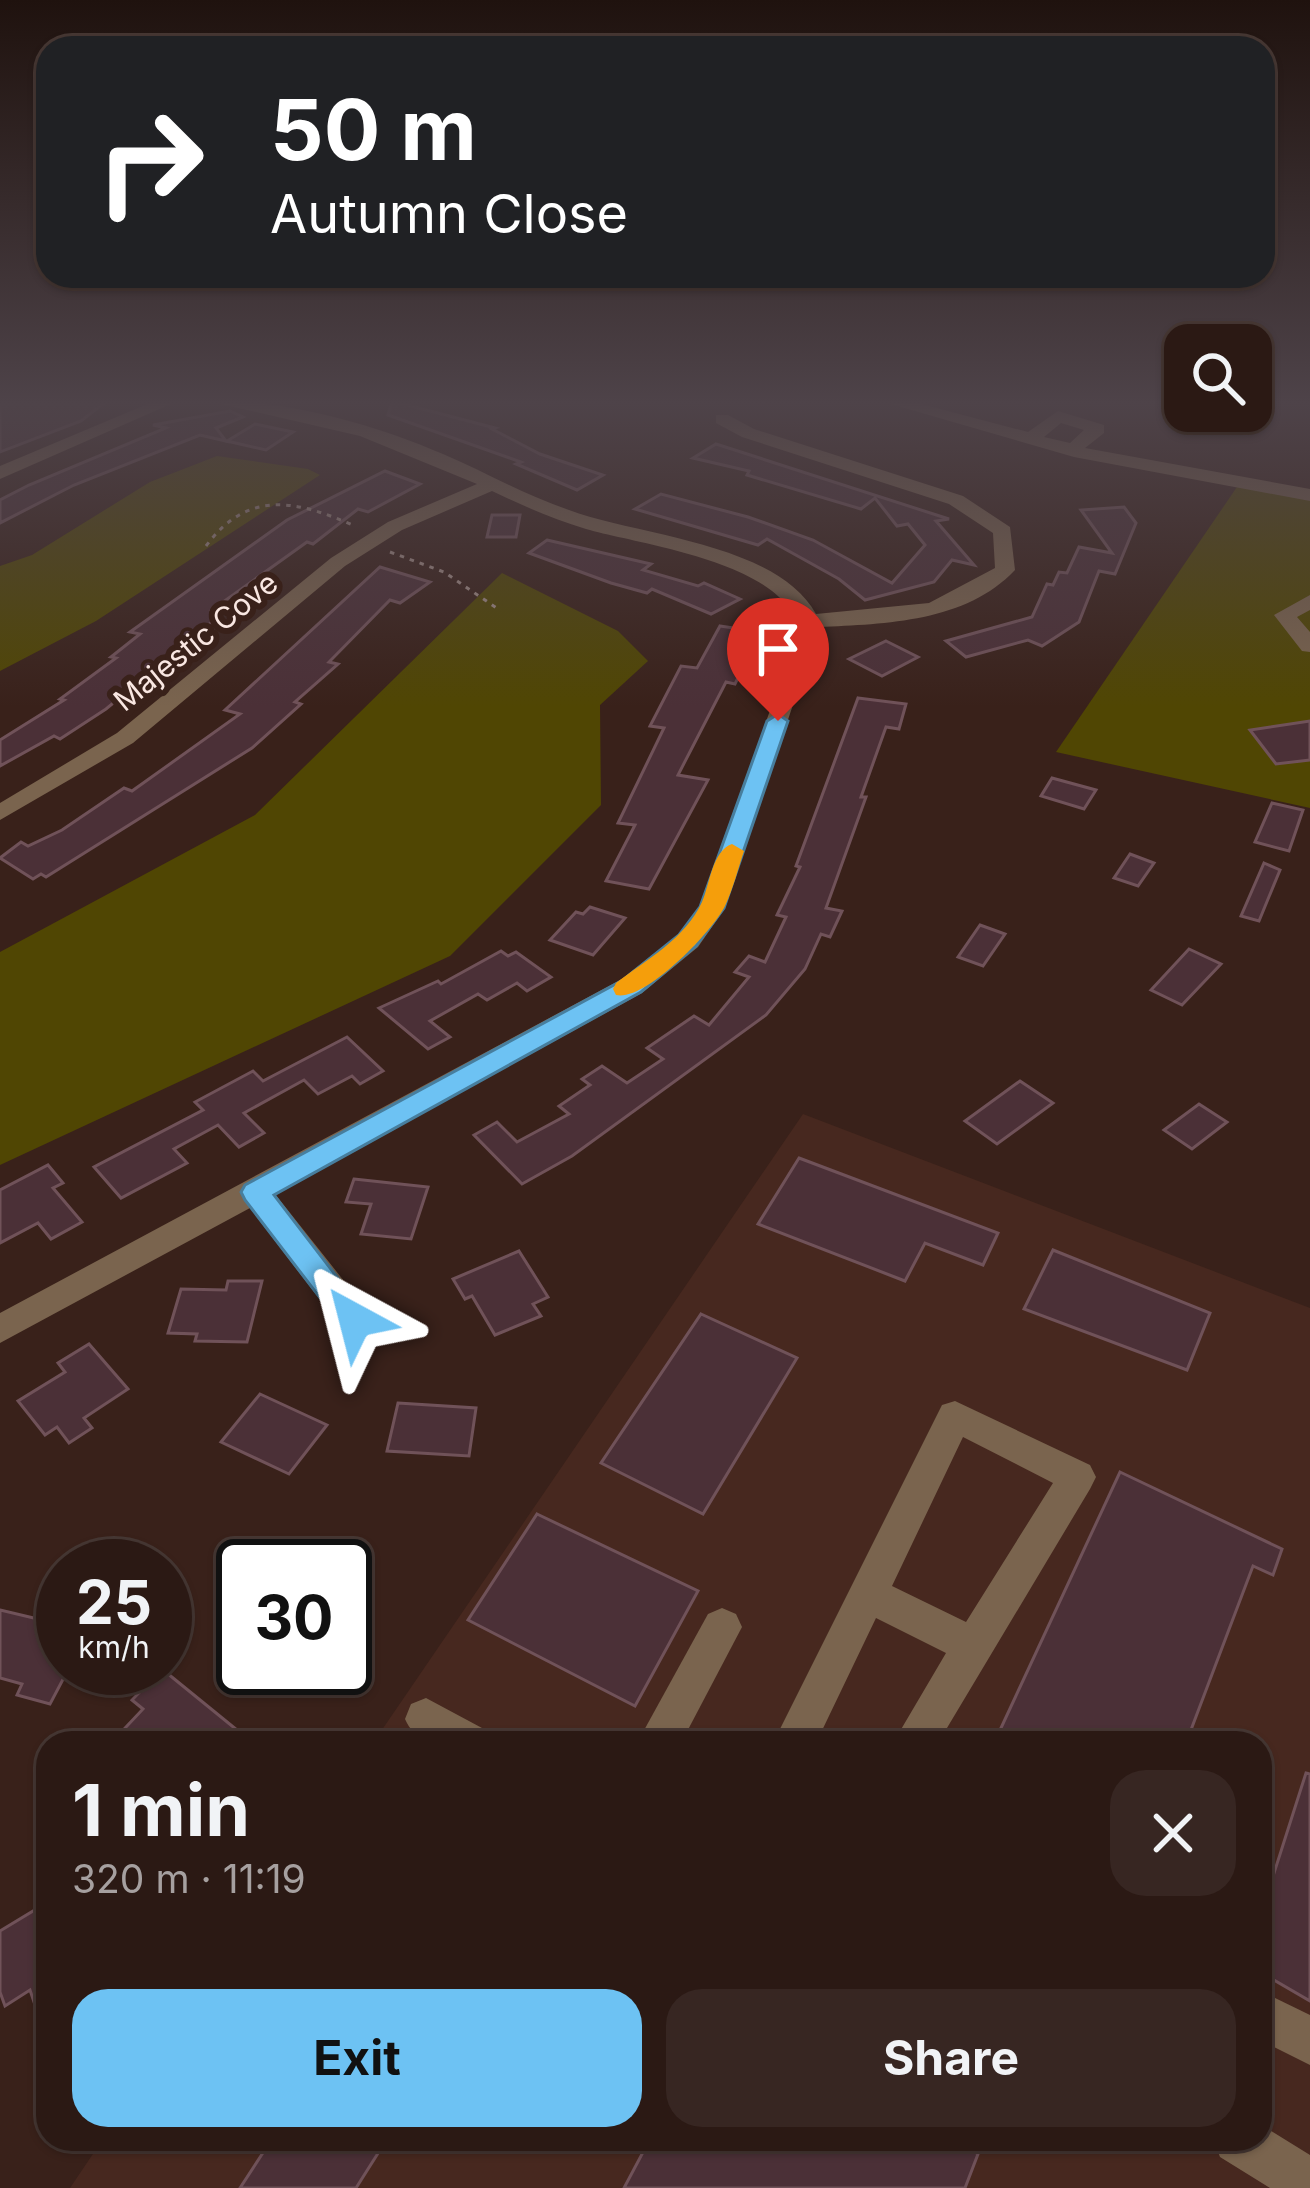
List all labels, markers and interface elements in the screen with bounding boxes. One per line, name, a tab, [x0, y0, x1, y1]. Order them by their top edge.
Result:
text: 50 m	[270, 79, 477, 180]
icon: right	[72, 84, 228, 240]
text: Autumn Close	[270, 181, 628, 246]
map controls	[1164, 324, 1272, 432]
button: search	[1164, 324, 1272, 432]
street label: Majestic Cove	[106, 564, 285, 718]
pin	[727, 598, 829, 721]
icon: arrive	[745, 616, 811, 682]
position arrow	[292, 1257, 418, 1383]
speed limit sign: 30	[216, 1539, 372, 1695]
text: 25	[76, 1566, 152, 1638]
text: km/h	[78, 1629, 150, 1665]
text: 1 min	[72, 1766, 250, 1853]
button: close	[1110, 1770, 1236, 1896]
text: 320 m · 11:19	[72, 1855, 306, 1902]
button: Exit	[72, 1989, 642, 2127]
button: Share	[666, 1989, 1236, 2127]

